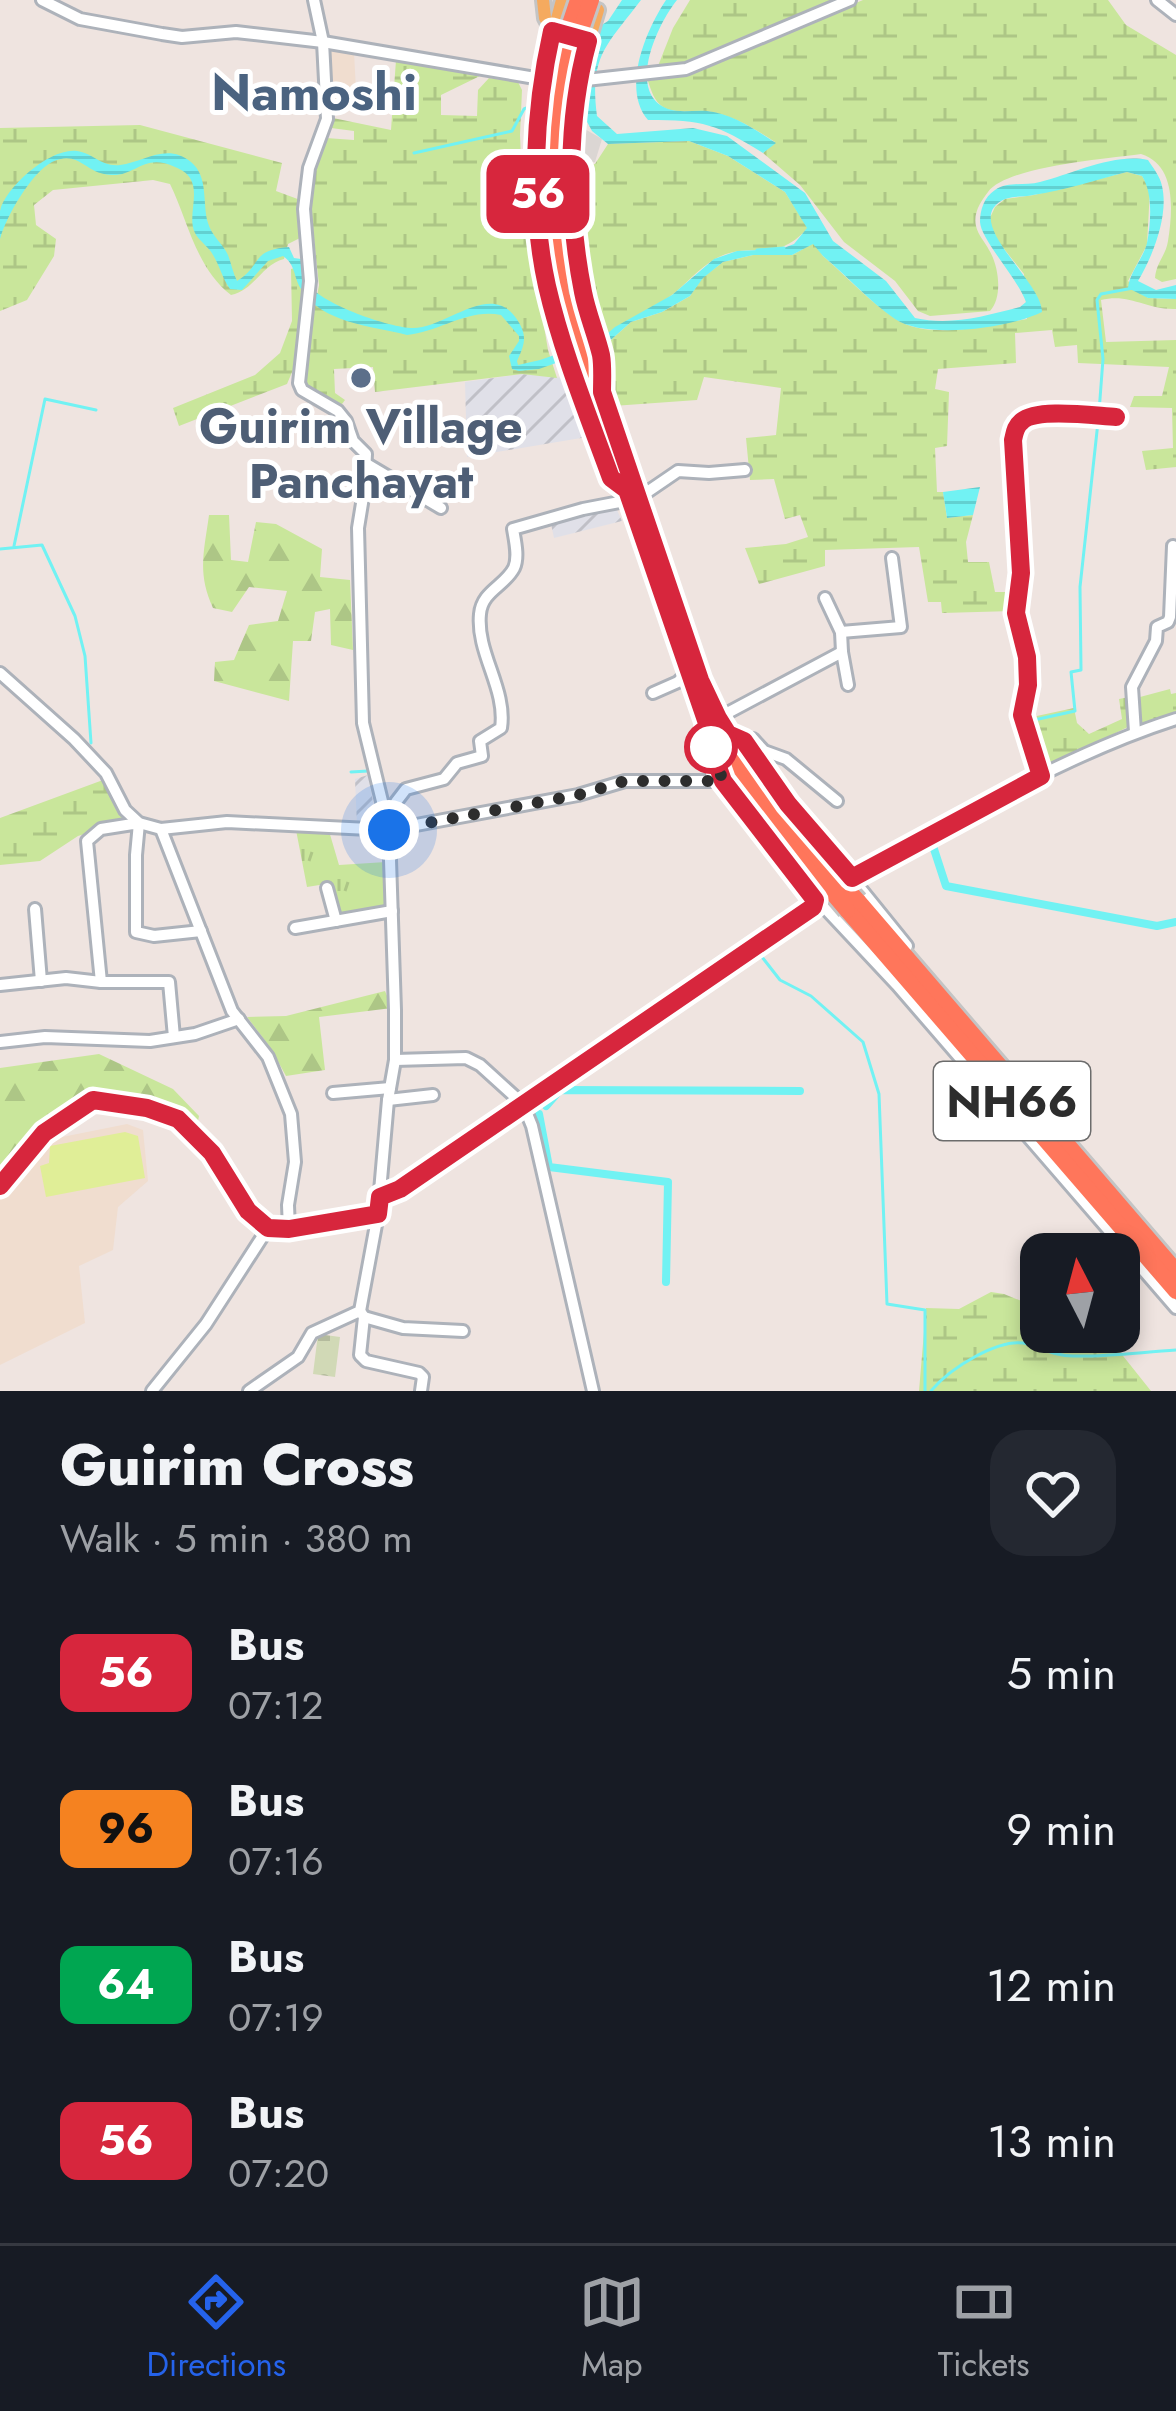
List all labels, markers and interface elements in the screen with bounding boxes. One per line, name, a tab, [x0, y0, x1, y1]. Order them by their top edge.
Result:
district label: Namoshi	[211, 55, 417, 129]
line badge: 56	[484, 155, 592, 233]
text: 56	[510, 163, 566, 224]
marker: Guirim Village Panchayat	[348, 365, 374, 391]
place label: Guirim Village Panchayat	[199, 392, 523, 516]
unlabelled marker	[686, 722, 736, 772]
your location	[359, 800, 419, 860]
road number: NH66	[934, 1062, 1090, 1140]
north arrow	[1020, 1233, 1140, 1353]
map controls	[1020, 1233, 1140, 1353]
text: Guirim Cross	[60, 1424, 414, 1506]
button: heart	[990, 1430, 1116, 1556]
text: Walk · 5 min · 380 m	[60, 1510, 413, 1567]
text: Bus	[228, 1612, 304, 1677]
text: 5 min	[1007, 1641, 1116, 1706]
text: 56	[98, 1642, 154, 1703]
text: 07:12	[228, 1677, 323, 1734]
text: Bus	[228, 1768, 304, 1833]
text: 9 min	[1006, 1797, 1116, 1862]
text: 96	[98, 1798, 154, 1859]
text: 07:16	[228, 1833, 324, 1890]
text: Bus	[228, 1924, 304, 1989]
text: 12 min	[986, 1953, 1116, 2018]
text: 64	[97, 1954, 155, 2015]
text: 07:19	[228, 1989, 324, 2046]
text: Bus	[228, 2080, 304, 2145]
text: 13 min	[987, 2109, 1116, 2174]
text: 56	[98, 2110, 154, 2171]
text: 07:20	[228, 2145, 329, 2202]
tab: Directions	[146, 2269, 286, 2388]
tab: Map	[579, 2269, 645, 2388]
tab: Tickets	[938, 2269, 1030, 2388]

